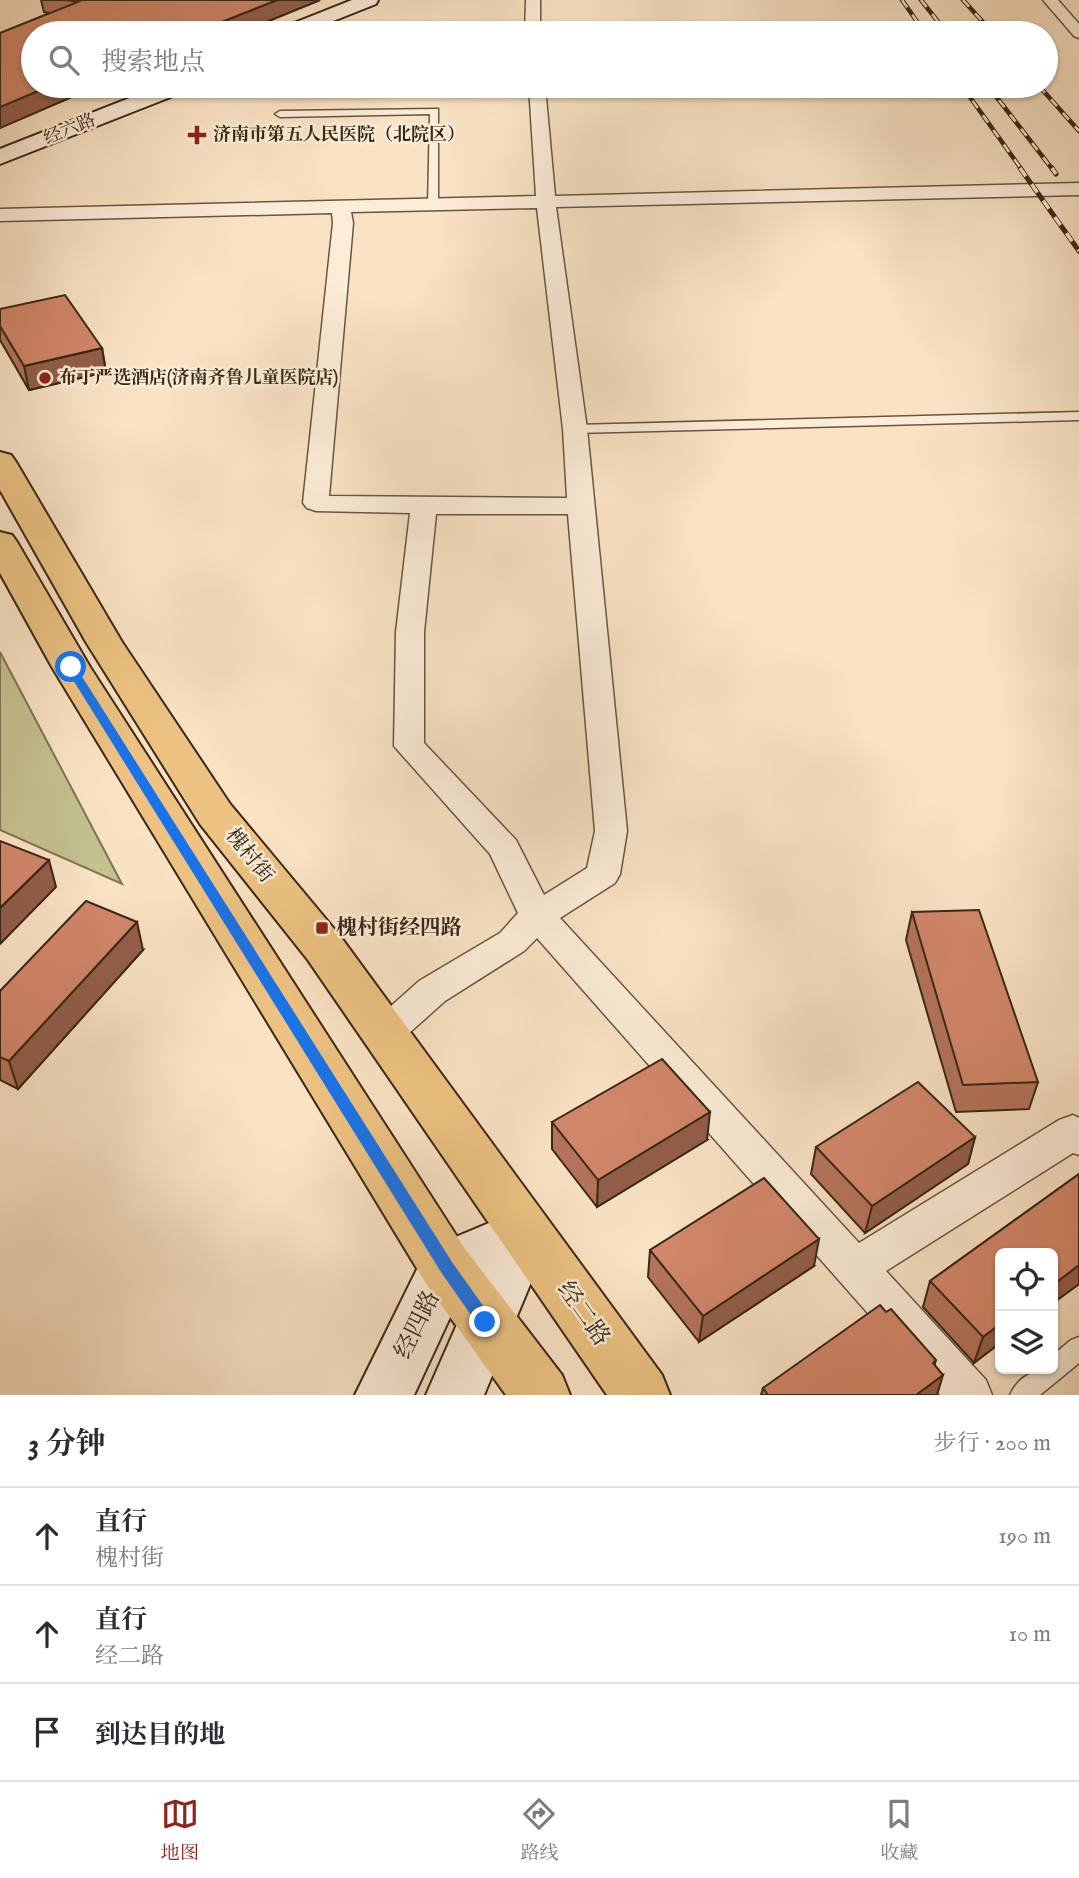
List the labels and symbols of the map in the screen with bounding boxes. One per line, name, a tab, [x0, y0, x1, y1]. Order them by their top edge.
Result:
street label: 经六路	[41, 109, 99, 151]
place label: 济南市第五人民医院（北院区）	[213, 124, 465, 147]
marker: 济南市第五人民医院（北院区）	[187, 125, 207, 145]
place label: 布丁严选酒店(济南齐鲁儿童医院店)	[59, 367, 338, 390]
marker: 布丁严选酒店(济南齐鲁儿童医院店)	[37, 370, 53, 386]
route start	[55, 651, 86, 682]
street label: 槐村街	[219, 823, 279, 889]
place label: 槐村街经四路	[336, 915, 462, 942]
marker: 槐村街经四路	[314, 920, 330, 936]
street label: 经二路	[550, 1276, 616, 1352]
street label: 经四路	[388, 1286, 448, 1364]
route end	[469, 1306, 500, 1337]

